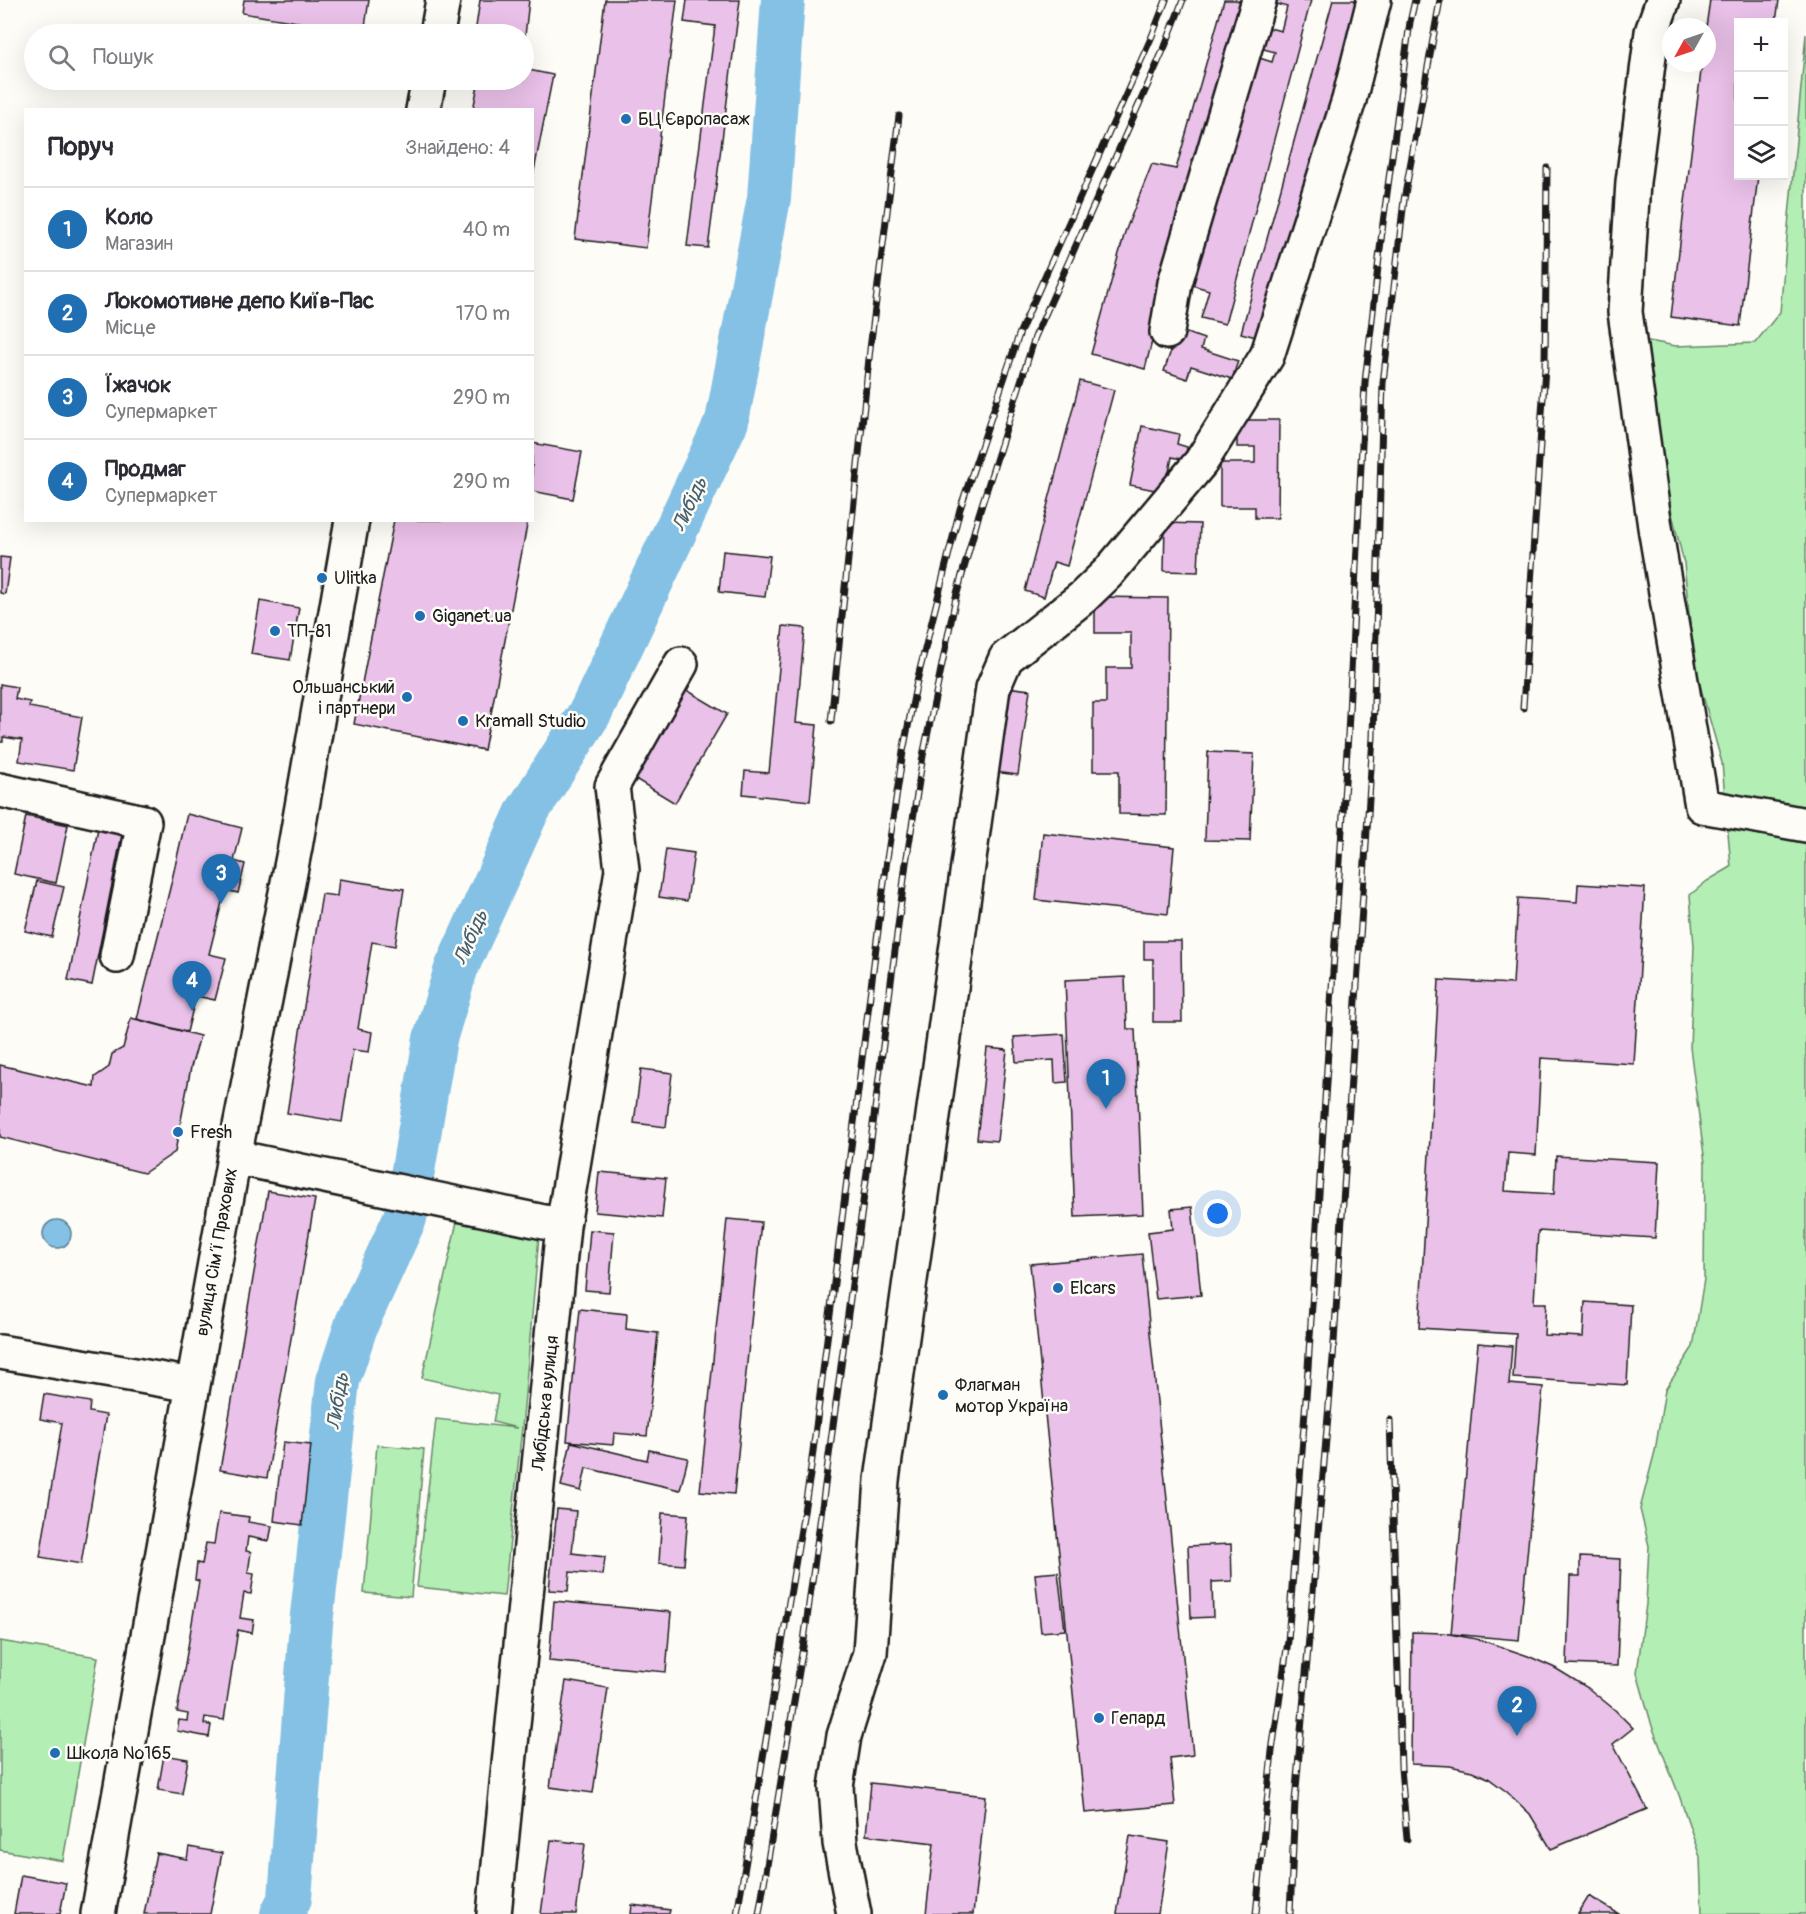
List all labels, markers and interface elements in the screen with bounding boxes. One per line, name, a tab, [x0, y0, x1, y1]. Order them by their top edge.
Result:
north arrow	[1662, 18, 1716, 72]
map controls	[1734, 18, 1788, 180]
button: +	[1734, 18, 1788, 72]
search box	[24, 24, 534, 90]
icon: search	[45, 41, 78, 74]
text: Пошук	[93, 43, 154, 71]
button: −	[1734, 72, 1788, 126]
place label: БЦ Європасаж	[638, 108, 750, 131]
marker: БЦ Європасаж	[619, 112, 633, 126]
button: layers	[1734, 126, 1788, 180]
text: Поруч	[48, 131, 114, 163]
text: Знайдено: 4	[405, 135, 510, 160]
text: Коло	[105, 203, 153, 231]
text: 1	[64, 217, 71, 242]
text: 40 m	[463, 217, 510, 242]
text: Магазин	[105, 231, 173, 256]
text: Локомотивне депо Київ-Пас	[105, 287, 374, 315]
text: 2	[62, 301, 73, 326]
text: 170 m	[456, 301, 510, 326]
text: Місце	[105, 315, 156, 340]
text: Їжачок	[105, 371, 171, 399]
text: 3	[62, 385, 73, 410]
text: 290 m	[453, 385, 510, 410]
text: Супермаркет	[105, 399, 217, 424]
text: Продмаг	[105, 455, 186, 483]
text: 4	[62, 469, 73, 494]
text: 290 m	[453, 469, 510, 494]
water label: Либідь	[666, 472, 713, 535]
text: Супермаркет	[105, 483, 217, 508]
place label: Ulitka	[334, 567, 377, 590]
marker: Ulitka	[315, 571, 329, 585]
place label: Giganet.ua	[432, 605, 512, 628]
marker: Giganet.ua	[413, 609, 427, 623]
place label: ТП-81	[287, 620, 332, 643]
marker: ТП-81	[268, 624, 282, 638]
place label: Ольшанський і партнери	[292, 676, 395, 720]
marker: Ольшанський і партнери	[400, 690, 414, 704]
place label: Kramall Studio	[475, 710, 586, 733]
marker: Kramall Studio	[456, 714, 470, 728]
pin: 3	[202, 854, 240, 904]
water label: Либідь	[447, 905, 494, 968]
pin: 4	[172, 962, 212, 1011]
pin: 1	[1086, 1060, 1126, 1109]
place label: Fresh	[190, 1121, 232, 1144]
marker: Fresh	[171, 1125, 185, 1139]
street label: вулиця Сімʼї Прахових	[190, 1166, 243, 1338]
your location	[1203, 1199, 1232, 1228]
place label: Elcars	[1070, 1277, 1116, 1300]
marker: Elcars	[1051, 1281, 1065, 1295]
street label: Либідська вулиця	[527, 1334, 564, 1473]
water label: Либідь	[321, 1370, 354, 1431]
place label: Флагман мотор Україна	[955, 1374, 1068, 1418]
marker: Флагман мотор Україна	[936, 1388, 950, 1402]
pin: 2	[1498, 1686, 1537, 1736]
place label: Гепард	[1111, 1707, 1166, 1730]
marker: Гепард	[1092, 1711, 1106, 1725]
place label: Школа №165	[67, 1742, 172, 1765]
marker: Школа №165	[48, 1746, 62, 1760]

